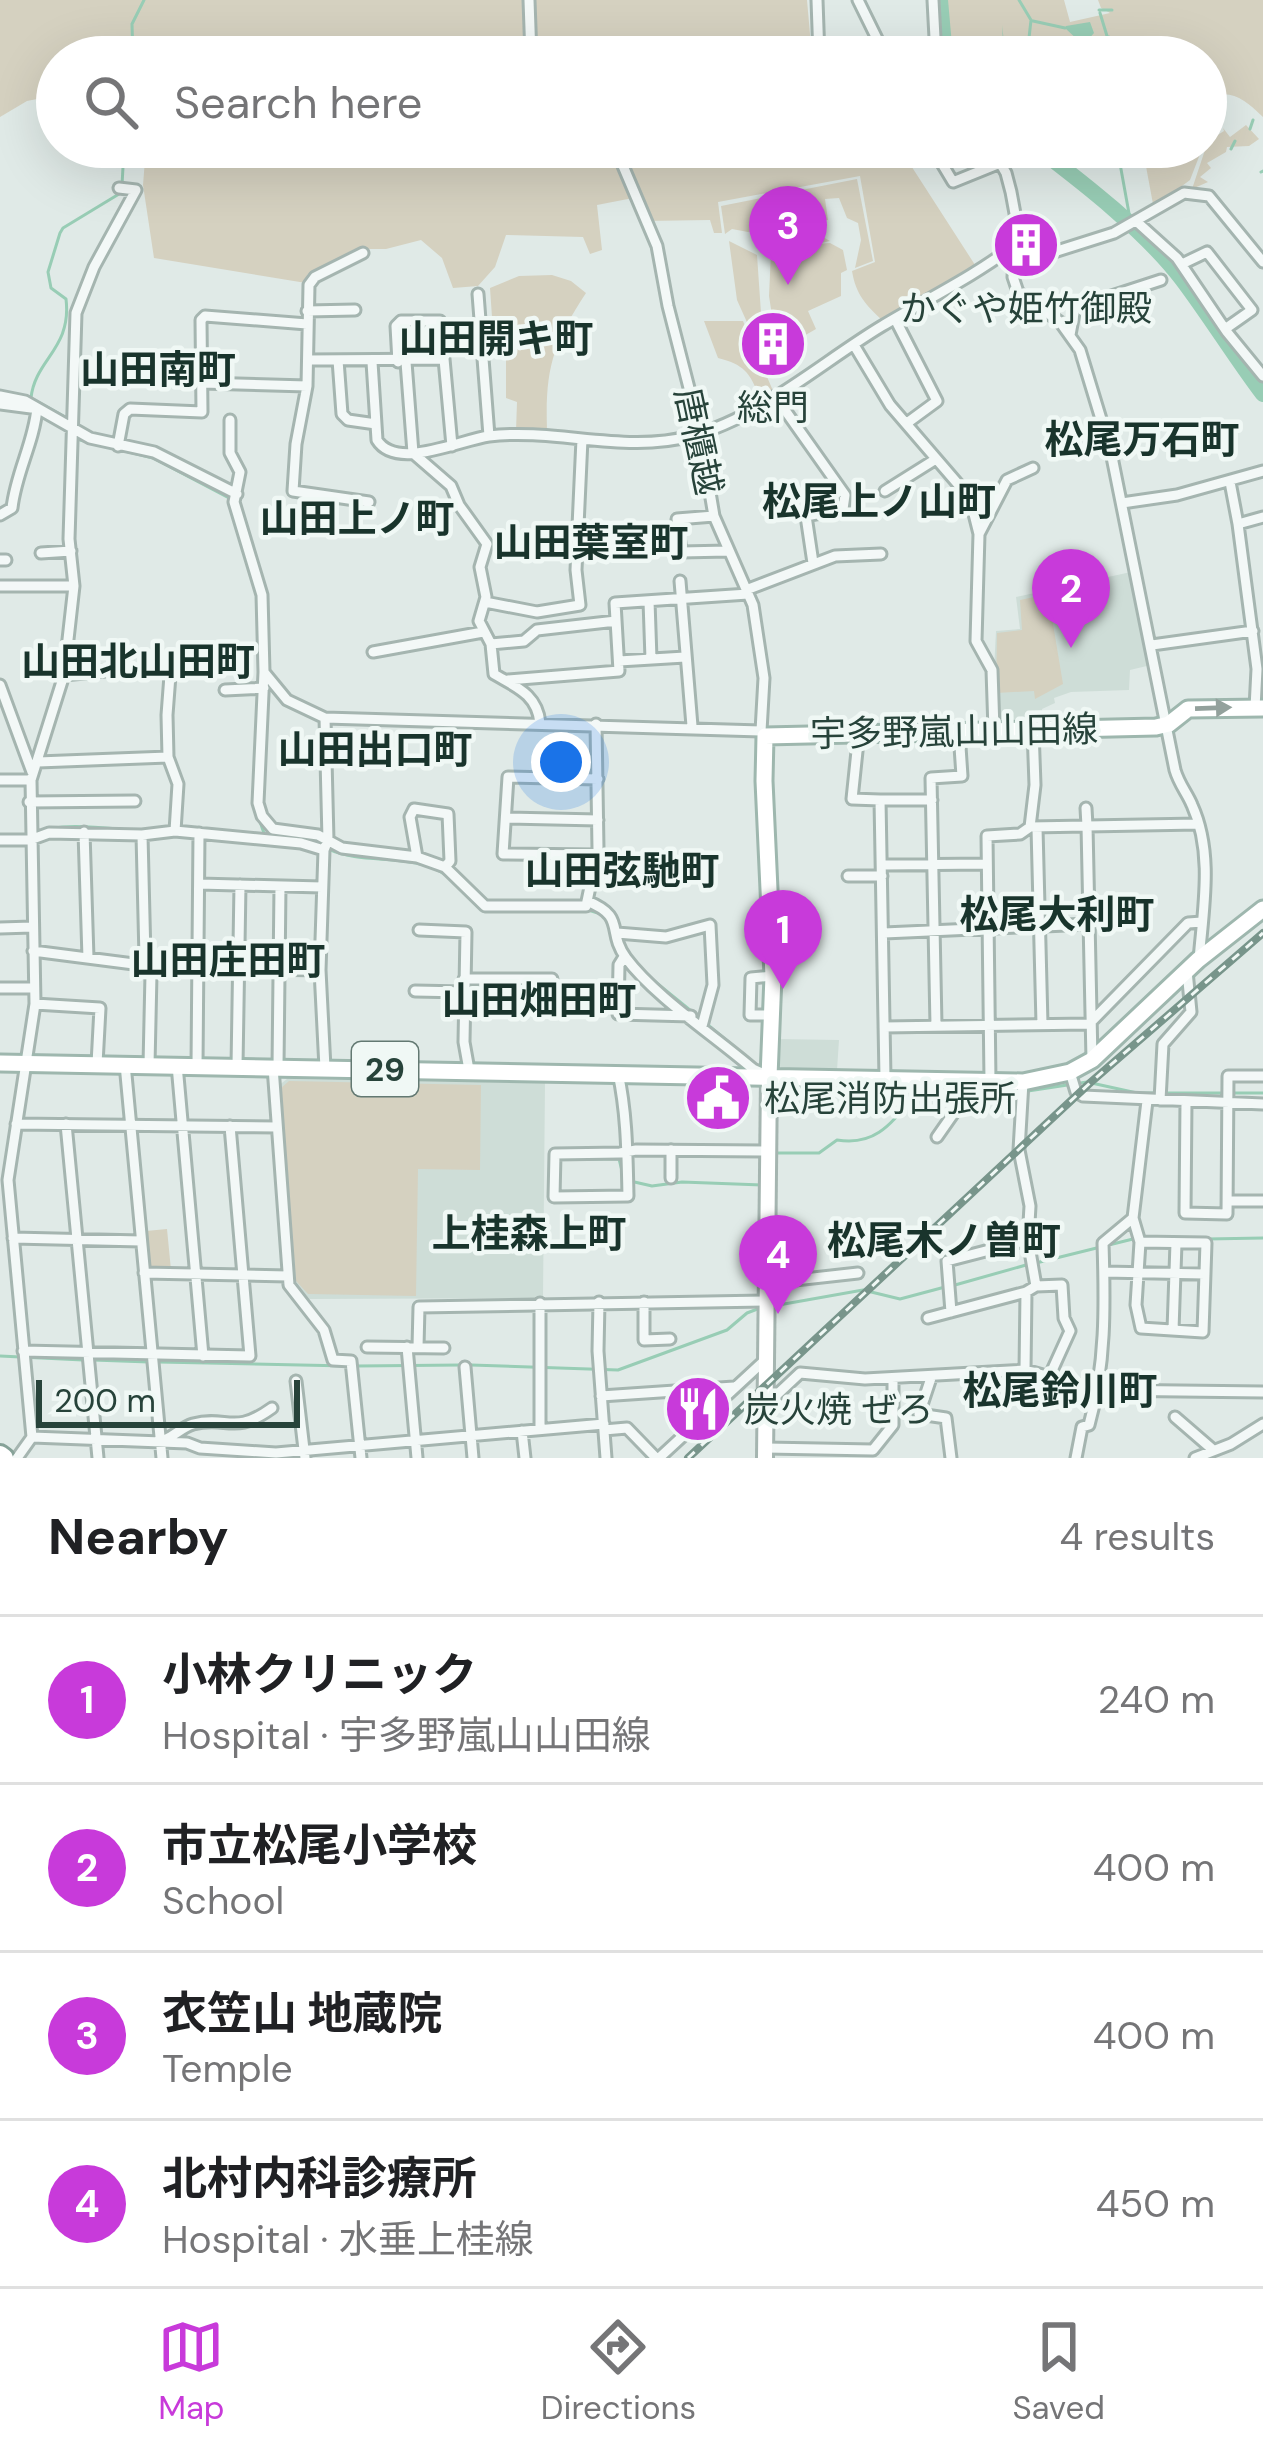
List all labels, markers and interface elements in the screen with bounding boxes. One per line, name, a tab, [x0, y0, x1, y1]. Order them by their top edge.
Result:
search box	[36, 36, 1227, 168]
icon: search	[78, 69, 144, 135]
text: Search here	[174, 73, 422, 132]
pin: 3	[749, 186, 827, 285]
building icon: かぐや姫竹御殿	[991, 210, 1061, 280]
place label: かぐや姫竹御殿	[900, 285, 1152, 332]
building icon: 総門	[738, 309, 808, 379]
district label: 山田開キ町	[398, 313, 594, 364]
district label: 山田南町	[80, 344, 236, 395]
street label: 唐櫃越	[664, 383, 733, 499]
place label: 総門	[737, 384, 809, 431]
district label: 松尾万石町	[1044, 414, 1240, 465]
district label: 松尾上ノ山町	[762, 476, 996, 527]
district label: 山田上ノ町	[259, 493, 455, 544]
district label: 山田葉室町	[493, 517, 689, 568]
pin: 2	[1032, 549, 1110, 648]
district label: 山田北山田町	[21, 636, 255, 687]
one-way arrow	[1195, 698, 1233, 717]
street label: 宇多野嵐山山田線	[810, 705, 1098, 758]
district label: 山田出口町	[277, 724, 473, 775]
your location	[531, 732, 591, 792]
district label: 山田弦馳町	[524, 845, 720, 896]
district label: 松尾大利町	[959, 889, 1155, 940]
pin: 1	[744, 890, 822, 989]
district label: 山田庄田町	[130, 935, 326, 986]
district label: 山田畑田町	[441, 975, 637, 1026]
road number: 29	[352, 1042, 418, 1096]
public building icon: 松尾消防出張所	[683, 1063, 753, 1133]
place label: 松尾消防出張所	[764, 1075, 1016, 1122]
district label: 上桂森上町	[431, 1208, 627, 1259]
pin: 4	[739, 1215, 817, 1314]
district label: 松尾木ノ曽町	[827, 1215, 1061, 1266]
district label: 松尾鈴川町	[962, 1365, 1158, 1416]
scale bar	[36, 1374, 300, 1427]
restaurant icon: 炭火焼 ぜろ	[663, 1374, 733, 1444]
text: 200 m	[54, 1379, 156, 1422]
place label: 炭火焼 ぜろ	[744, 1386, 934, 1433]
text: Nearby	[48, 1503, 229, 1570]
text: 4 results	[1060, 1511, 1215, 1562]
text: 小林クリニック	[162, 1645, 477, 1704]
text: 1	[80, 1674, 94, 1725]
text: 240 m	[1098, 1674, 1215, 1725]
text: Hospital · 宇多野嵐山山田線	[162, 1710, 651, 1761]
text: 市立松尾小学校	[162, 1816, 477, 1875]
text: 2	[76, 1842, 98, 1893]
text: 400 m	[1093, 1842, 1215, 1893]
text: School	[162, 1875, 284, 1926]
text: 衣笠山 地蔵院	[162, 1984, 443, 2043]
text: 3	[75, 2010, 99, 2061]
text: 400 m	[1093, 2010, 1215, 2061]
text: Temple	[162, 2043, 293, 2094]
text: 北村内科診療所	[162, 2149, 477, 2208]
text: 4	[74, 2178, 100, 2229]
text: 450 m	[1096, 2178, 1215, 2229]
text: Hospital · 水垂上桂線	[162, 2214, 534, 2265]
tab: Map	[158, 2314, 225, 2429]
tab: Directions	[541, 2314, 696, 2429]
tab: Saved	[1012, 2314, 1105, 2429]

